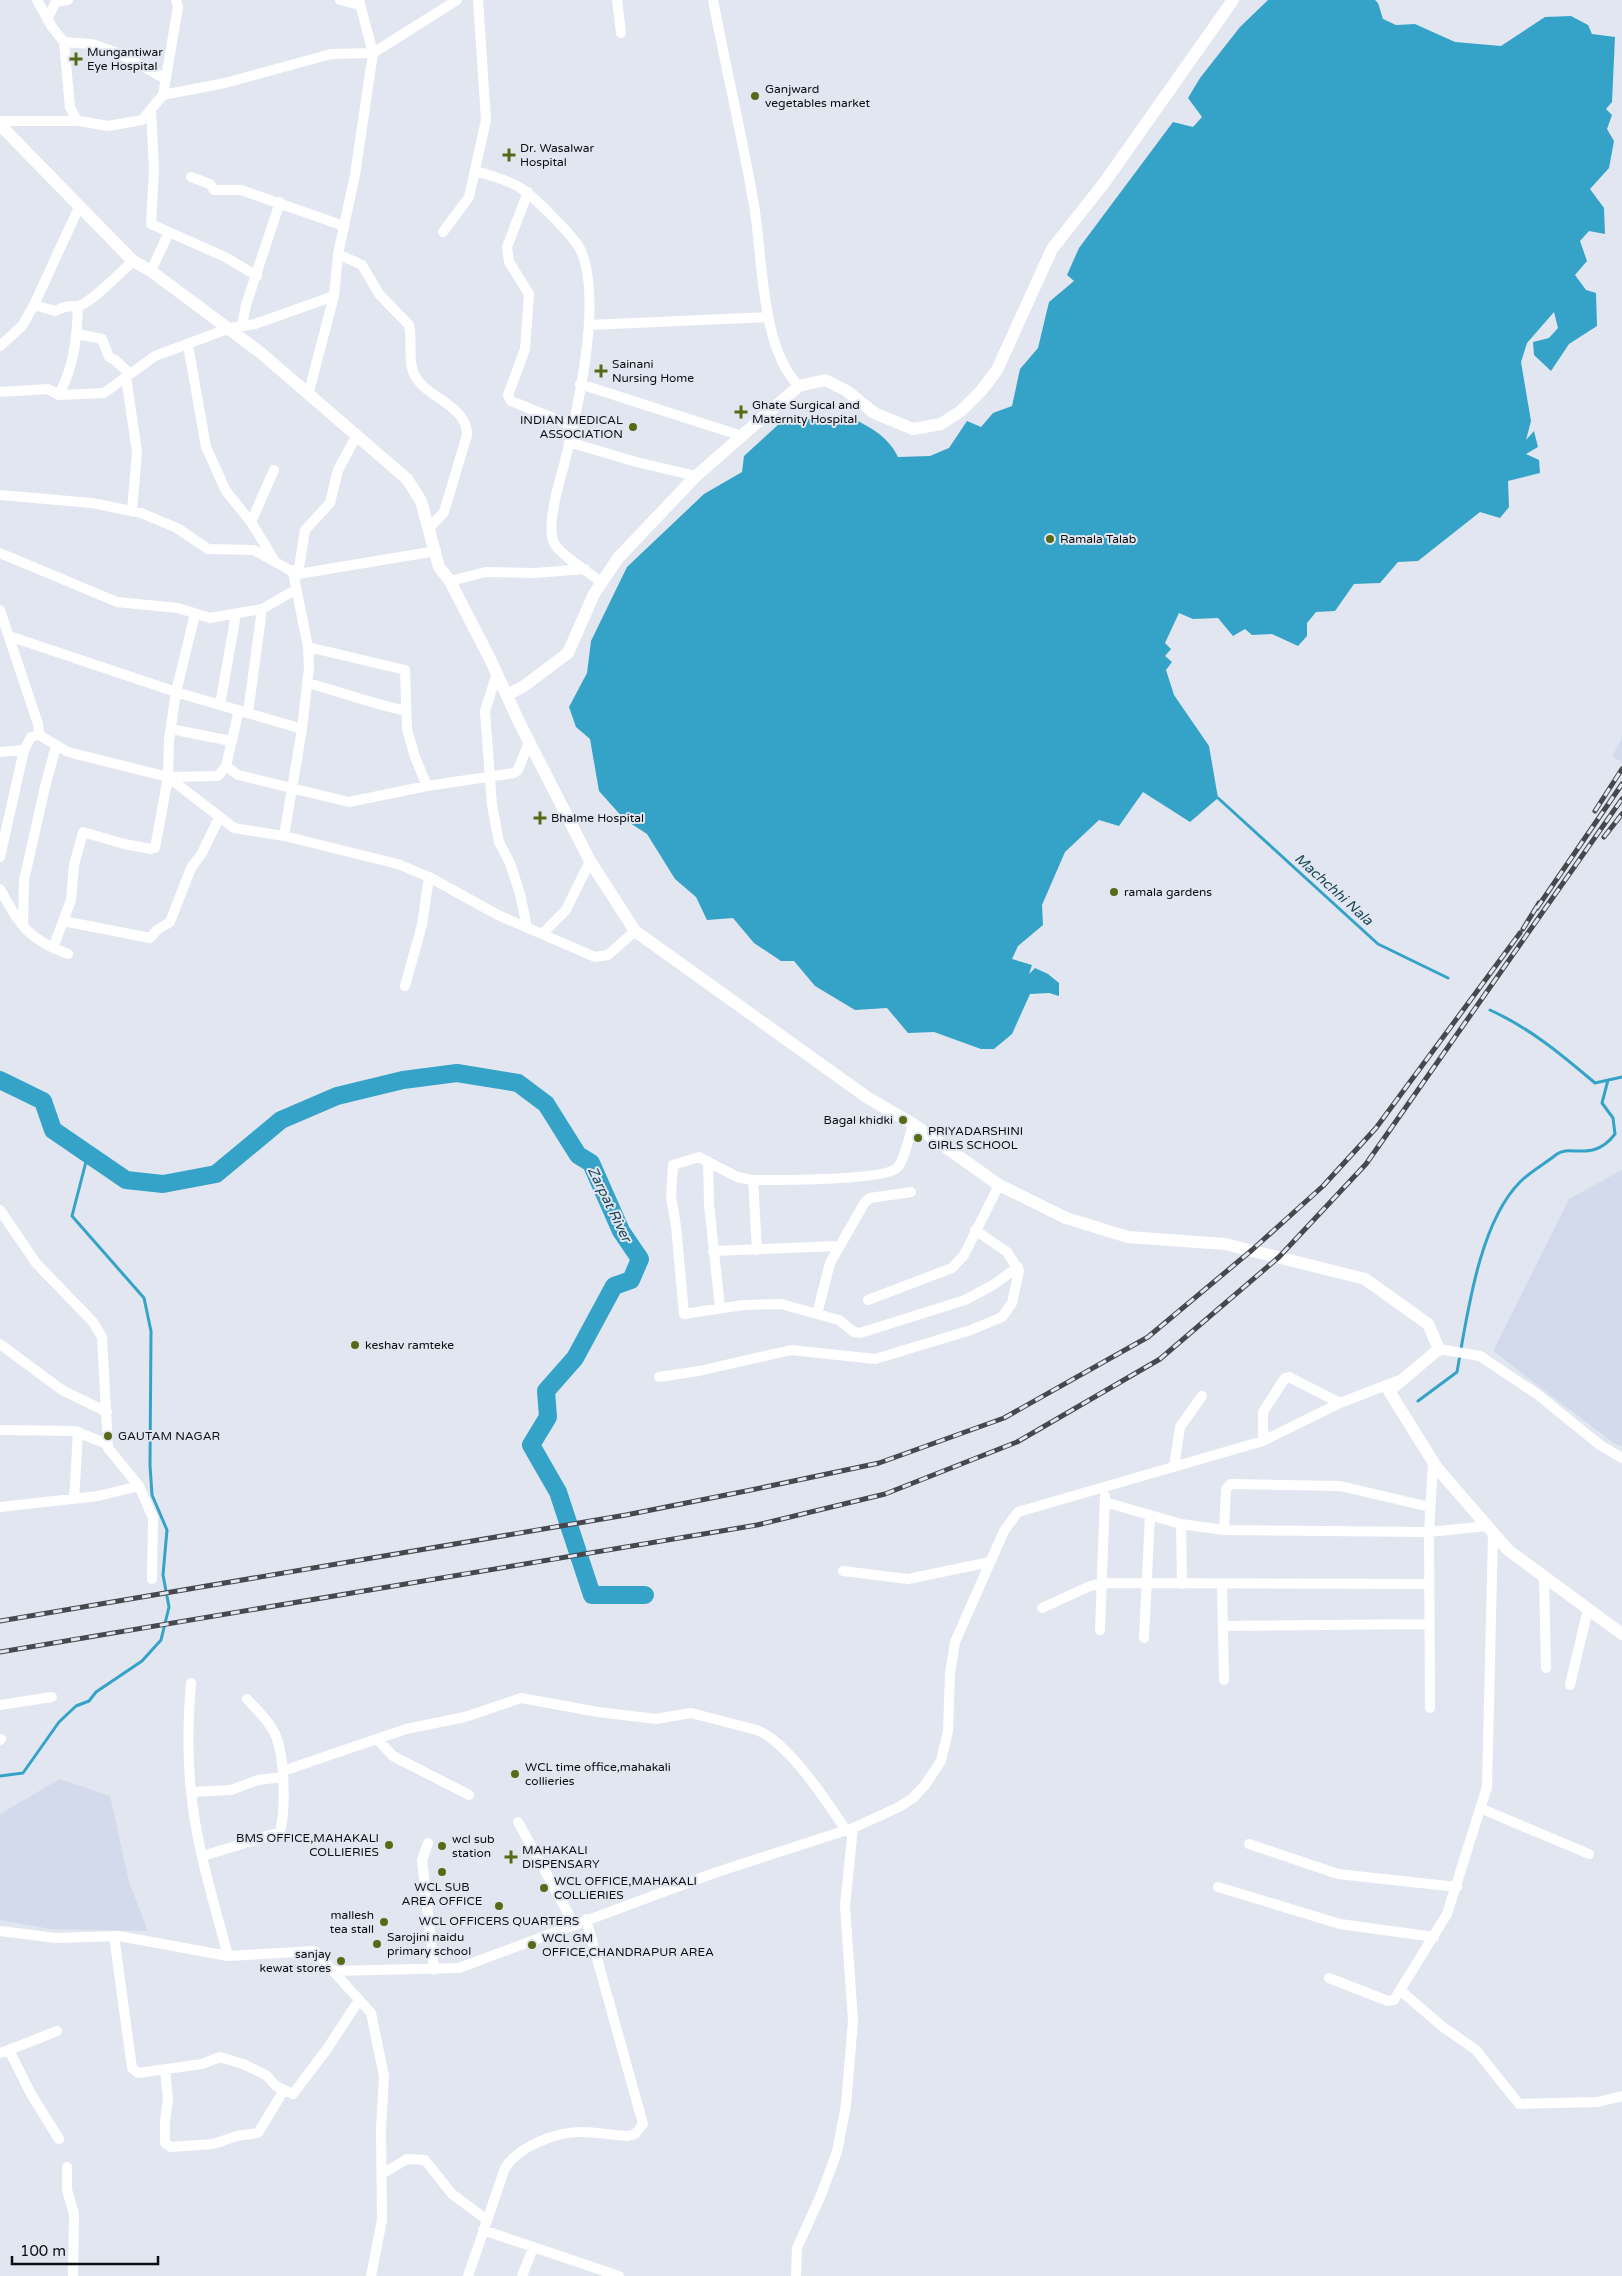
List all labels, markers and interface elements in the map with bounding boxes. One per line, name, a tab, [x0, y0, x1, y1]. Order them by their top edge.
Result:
place label: Mungantiwar Eye Hospital	[87, 45, 163, 73]
marker: Mungantiwar Eye Hospital	[69, 52, 83, 66]
place label: Ganjward vegetables market	[765, 82, 871, 110]
marker: Ganjward vegetables market	[749, 90, 761, 102]
place label: Dr. Wasalwar Hospital	[520, 141, 594, 169]
marker: Dr. Wasalwar Hospital	[502, 148, 516, 162]
place label: Sainani Nursing Home	[612, 357, 694, 385]
marker: Sainani Nursing Home	[594, 364, 608, 378]
place label: Ghate Surgical and Maternity Hospital	[752, 398, 860, 426]
marker: Ghate Surgical and Maternity Hospital	[734, 405, 748, 419]
place label: INDIAN MEDICAL ASSOCIATION	[520, 413, 623, 441]
marker: INDIAN MEDICAL ASSOCIATION	[627, 421, 639, 433]
place label: Ramala Talab	[1060, 532, 1136, 546]
marker: Ramala Talab	[1044, 533, 1056, 545]
marker: Bhalme Hospital	[533, 811, 547, 825]
place label: Bhalme Hospital	[551, 811, 644, 825]
water label: Machchhi Nala	[1291, 850, 1377, 930]
place label: ramala gardens	[1124, 885, 1212, 899]
marker: ramala gardens	[1108, 886, 1120, 898]
place label: Bagal khidki	[824, 1113, 893, 1127]
marker: Bagal khidki	[897, 1114, 909, 1126]
place label: PRIYADARSHINI GIRLS SCHOOL	[928, 1124, 1023, 1152]
marker: PRIYADARSHINI GIRLS SCHOOL	[912, 1132, 924, 1144]
water label: Zarpat River	[584, 1164, 636, 1246]
place label: keshav ramteke	[365, 1338, 454, 1352]
marker: keshav ramteke	[349, 1339, 361, 1351]
place label: GAUTAM NAGAR	[118, 1429, 220, 1443]
marker: GAUTAM NAGAR	[102, 1430, 114, 1442]
place label: WCL time office,mahakali collieries	[525, 1760, 671, 1788]
marker: WCL time office,mahakali collieries	[509, 1768, 521, 1780]
place label: BMS OFFICE,MAHAKALI COLLIERIES	[236, 1831, 379, 1859]
place label: wcl sub station	[452, 1832, 495, 1860]
marker: BMS OFFICE,MAHAKALI COLLIERIES	[383, 1839, 395, 1851]
marker: wcl sub station	[436, 1840, 448, 1852]
place label: MAHAKALI DISPENSARY	[522, 1843, 600, 1871]
marker: MAHAKALI DISPENSARY	[504, 1850, 518, 1864]
marker: WCL SUB AREA OFFICE	[436, 1866, 448, 1878]
place label: WCL OFFICE,MAHAKALI COLLIERIES	[554, 1874, 697, 1902]
place label: WCL SUB AREA OFFICE	[402, 1880, 483, 1908]
marker: WCL OFFICE,MAHAKALI COLLIERIES	[538, 1882, 550, 1894]
marker: WCL OFFICERS QUARTERS	[493, 1900, 505, 1912]
place label: mallesh tea stall	[330, 1908, 374, 1936]
place label: WCL OFFICERS QUARTERS	[419, 1914, 579, 1928]
marker: mallesh tea stall	[378, 1916, 390, 1928]
place label: Sarojini naidu primary school	[387, 1930, 471, 1958]
place label: WCL GM OFFICE,CHANDRAPUR AREA	[542, 1931, 714, 1959]
marker: Sarojini naidu primary school	[371, 1938, 383, 1950]
marker: WCL GM OFFICE,CHANDRAPUR AREA	[526, 1939, 538, 1951]
place label: sanjay kewat stores	[260, 1947, 332, 1975]
marker: sanjay kewat stores	[335, 1955, 347, 1967]
scale bar	[12, 2234, 159, 2266]
text: 100 m	[20, 2242, 66, 2260]

